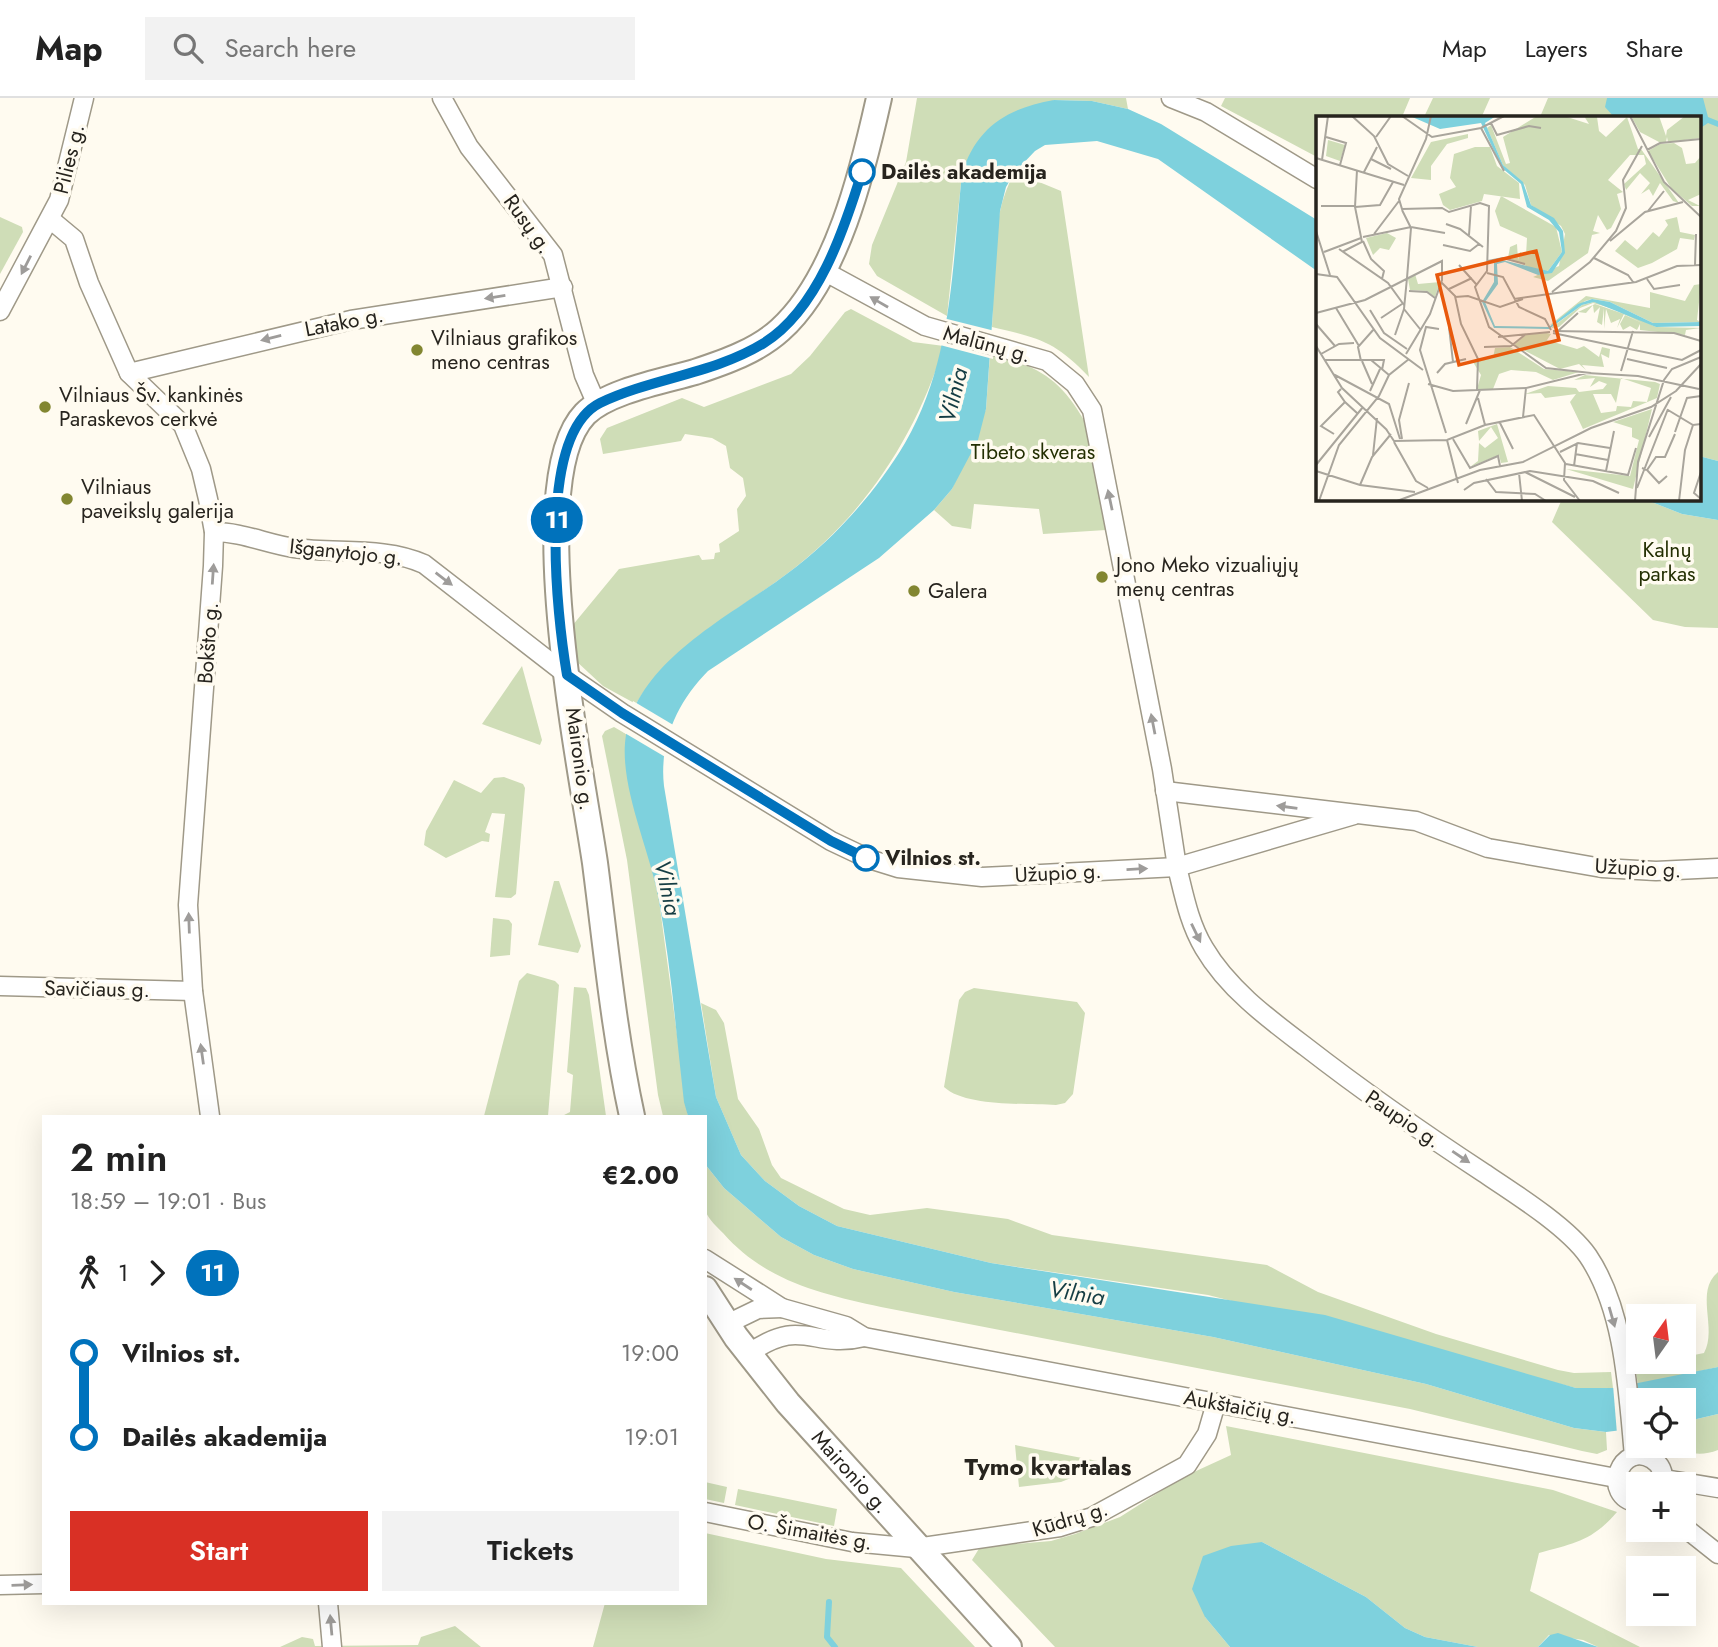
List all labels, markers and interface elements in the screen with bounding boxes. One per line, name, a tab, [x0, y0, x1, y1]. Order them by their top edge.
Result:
search box	[145, 17, 635, 80]
text: Map	[35, 25, 103, 72]
icon: search	[169, 29, 207, 67]
text: Search here	[225, 29, 356, 67]
text: Map	[1442, 31, 1487, 66]
text: Layers	[1525, 31, 1587, 66]
text: Share	[1625, 31, 1683, 66]
inset map	[1316, 116, 1700, 500]
street label: Pilies g.	[46, 121, 92, 197]
place label: Dailės akademija	[881, 157, 1047, 187]
marker: Dailės akademija	[849, 159, 875, 185]
street label: Rusų g.	[496, 188, 560, 260]
one-way arrow	[20, 256, 32, 276]
one-way arrow	[484, 292, 506, 303]
one-way arrow	[869, 296, 888, 309]
street label: Latako g.	[302, 300, 386, 344]
street label: Malūnų g.	[940, 318, 1034, 370]
place label: Vilniaus grafikos meno centras	[431, 323, 577, 377]
one-way arrow	[260, 332, 282, 343]
marker: Vilniaus grafikos meno centras	[409, 342, 425, 358]
water label: Vilnia	[930, 364, 976, 426]
place label: Vilniaus Šv. kankinės Paraskevos cerkvė	[59, 380, 243, 434]
marker: Vilniaus Šv. kankinės Paraskevos cerkvė	[37, 399, 53, 415]
park label: Tibeto skveras	[971, 437, 1095, 467]
place label: Vilniaus paveikslų galerija	[81, 472, 234, 526]
one-way arrow	[1105, 489, 1116, 511]
marker: Vilniaus paveikslų galerija	[59, 491, 75, 507]
line badge: 11	[526, 497, 588, 543]
text: 11	[545, 502, 569, 537]
street label: Išganytojo g.	[288, 531, 404, 573]
park label: Kalnų parkas	[1638, 535, 1696, 589]
place label: Jono Meko vizualiųjų menų centras	[1113, 550, 1299, 604]
one-way arrow	[207, 563, 218, 585]
marker: Jono Meko vizualiųjų menų centras	[1094, 569, 1110, 585]
one-way arrow	[435, 572, 454, 586]
place label: Galera	[928, 576, 987, 606]
marker: Galera	[906, 583, 922, 599]
street label: Bokšto g.	[190, 601, 226, 685]
street label: Maironio g.	[558, 706, 602, 812]
one-way arrow	[1148, 713, 1159, 735]
one-way arrow	[1275, 801, 1297, 812]
place label: Vilnios st.	[884, 843, 981, 873]
marker: Vilnios st.	[853, 845, 879, 871]
street label: Užupio g.	[1594, 851, 1682, 885]
street label: Užupio g.	[1014, 856, 1102, 890]
water label: Vilnia	[646, 857, 690, 919]
one-way arrow	[1126, 864, 1148, 875]
one-way arrow	[183, 912, 195, 934]
one-way arrow	[1191, 923, 1202, 943]
street label: Savičiaus g.	[44, 973, 150, 1005]
one-way arrow	[196, 1043, 207, 1065]
street label: Paupio g.	[1359, 1083, 1447, 1155]
text: 2 min	[70, 1130, 168, 1185]
one-way arrow	[1451, 1151, 1470, 1164]
text: €2.00	[602, 1156, 679, 1194]
text: 18:59 – 19:01 · Bus	[70, 1184, 266, 1218]
icon: walk	[70, 1254, 108, 1292]
icon: forward	[138, 1254, 176, 1292]
text: 11	[200, 1255, 225, 1290]
text: 1	[118, 1256, 128, 1290]
water label: Vilnia	[1047, 1272, 1108, 1314]
one-way arrow	[733, 1278, 753, 1291]
north arrow	[1626, 1304, 1696, 1374]
map controls	[1626, 1304, 1696, 1626]
one-way arrow	[1608, 1307, 1618, 1328]
text: Vilnios st.	[122, 1334, 241, 1372]
text: 19:00	[621, 1336, 679, 1370]
street label: Aukštaičių g.	[1181, 1382, 1299, 1432]
button: locate	[1626, 1388, 1696, 1458]
text: Dailės akademija	[122, 1418, 327, 1456]
text: 19:01	[624, 1420, 679, 1454]
street label: Maironio g.	[804, 1423, 896, 1520]
district label: Tymo kvartalas	[965, 1449, 1131, 1484]
button: +	[1626, 1472, 1696, 1542]
street label: Kūdrų g.	[1028, 1493, 1112, 1545]
street label: O. Šimaitės g.	[745, 1506, 875, 1558]
button: Start	[70, 1511, 368, 1591]
button: Tickets	[382, 1511, 679, 1591]
button: −	[1626, 1556, 1696, 1626]
one-way arrow	[11, 1579, 33, 1590]
one-way arrow	[325, 1614, 336, 1636]

